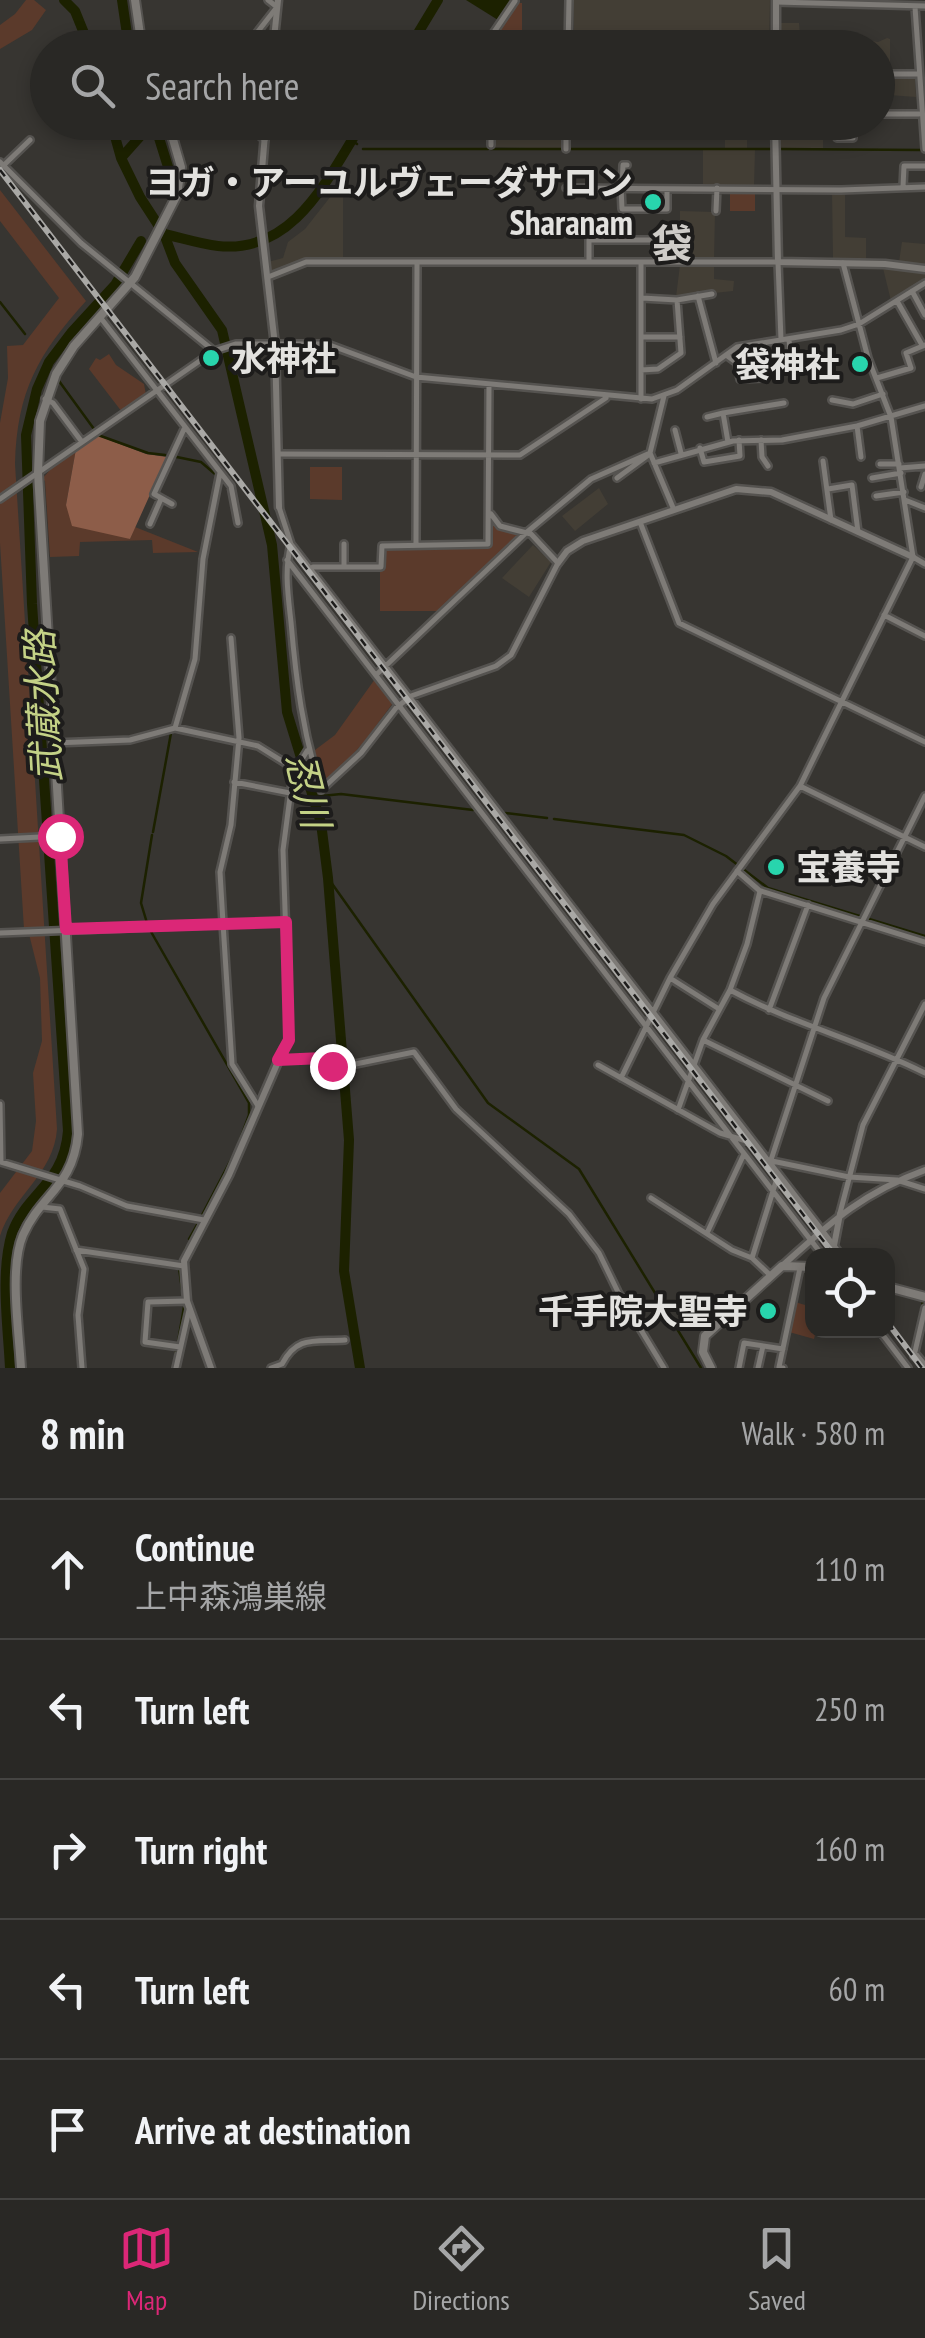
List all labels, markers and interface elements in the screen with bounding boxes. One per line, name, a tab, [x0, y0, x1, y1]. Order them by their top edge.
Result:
search box	[30, 30, 895, 140]
icon: search	[65, 58, 120, 113]
text: Search here	[145, 61, 299, 110]
place label: ヨガ・アーユルヴェーダサロン Sharanam	[145, 159, 633, 245]
marker: ヨガ・アーユルヴェーダサロン Sharanam	[642, 191, 664, 213]
district label: 袋	[652, 217, 692, 269]
place label: 水神社	[231, 335, 336, 381]
place label: 袋神社	[735, 341, 840, 387]
marker: 水神社	[200, 347, 222, 369]
marker: 袋神社	[849, 353, 871, 375]
water label: 武蔵水路	[13, 626, 70, 783]
water label: 忍川	[276, 747, 343, 837]
route start	[38, 814, 84, 860]
place label: 宝養寺	[796, 844, 901, 890]
marker: 宝養寺	[765, 856, 787, 878]
route end	[310, 1044, 356, 1090]
map controls	[805, 1248, 895, 1338]
button: locate	[805, 1248, 895, 1338]
place label: 千手院大聖寺	[538, 1288, 748, 1334]
marker: 千手院大聖寺	[757, 1300, 779, 1322]
text: 8 min	[40, 1406, 125, 1461]
text: Walk · 580 m	[741, 1412, 885, 1454]
text: Continue	[135, 1522, 255, 1571]
icon: ahead	[40, 1542, 95, 1597]
text: 110 m	[814, 1548, 885, 1590]
text: 上中森鴻巣線	[135, 1575, 327, 1617]
icon: left	[40, 1682, 95, 1737]
text: Turn left	[135, 1685, 249, 1734]
text: 250 m	[814, 1688, 885, 1730]
icon: right	[40, 1822, 95, 1877]
text: Turn right	[135, 1825, 267, 1874]
text: 160 m	[814, 1828, 885, 1870]
icon: left	[40, 1962, 95, 2017]
text: Turn left	[135, 1965, 249, 2014]
text: 60 m	[829, 1968, 885, 2010]
icon: arrive	[40, 2102, 95, 2157]
text: Arrive at destination	[135, 2105, 411, 2154]
tab: Map	[119, 2221, 174, 2318]
tab: Directions	[412, 2221, 510, 2318]
tab: Saved	[748, 2221, 806, 2318]

